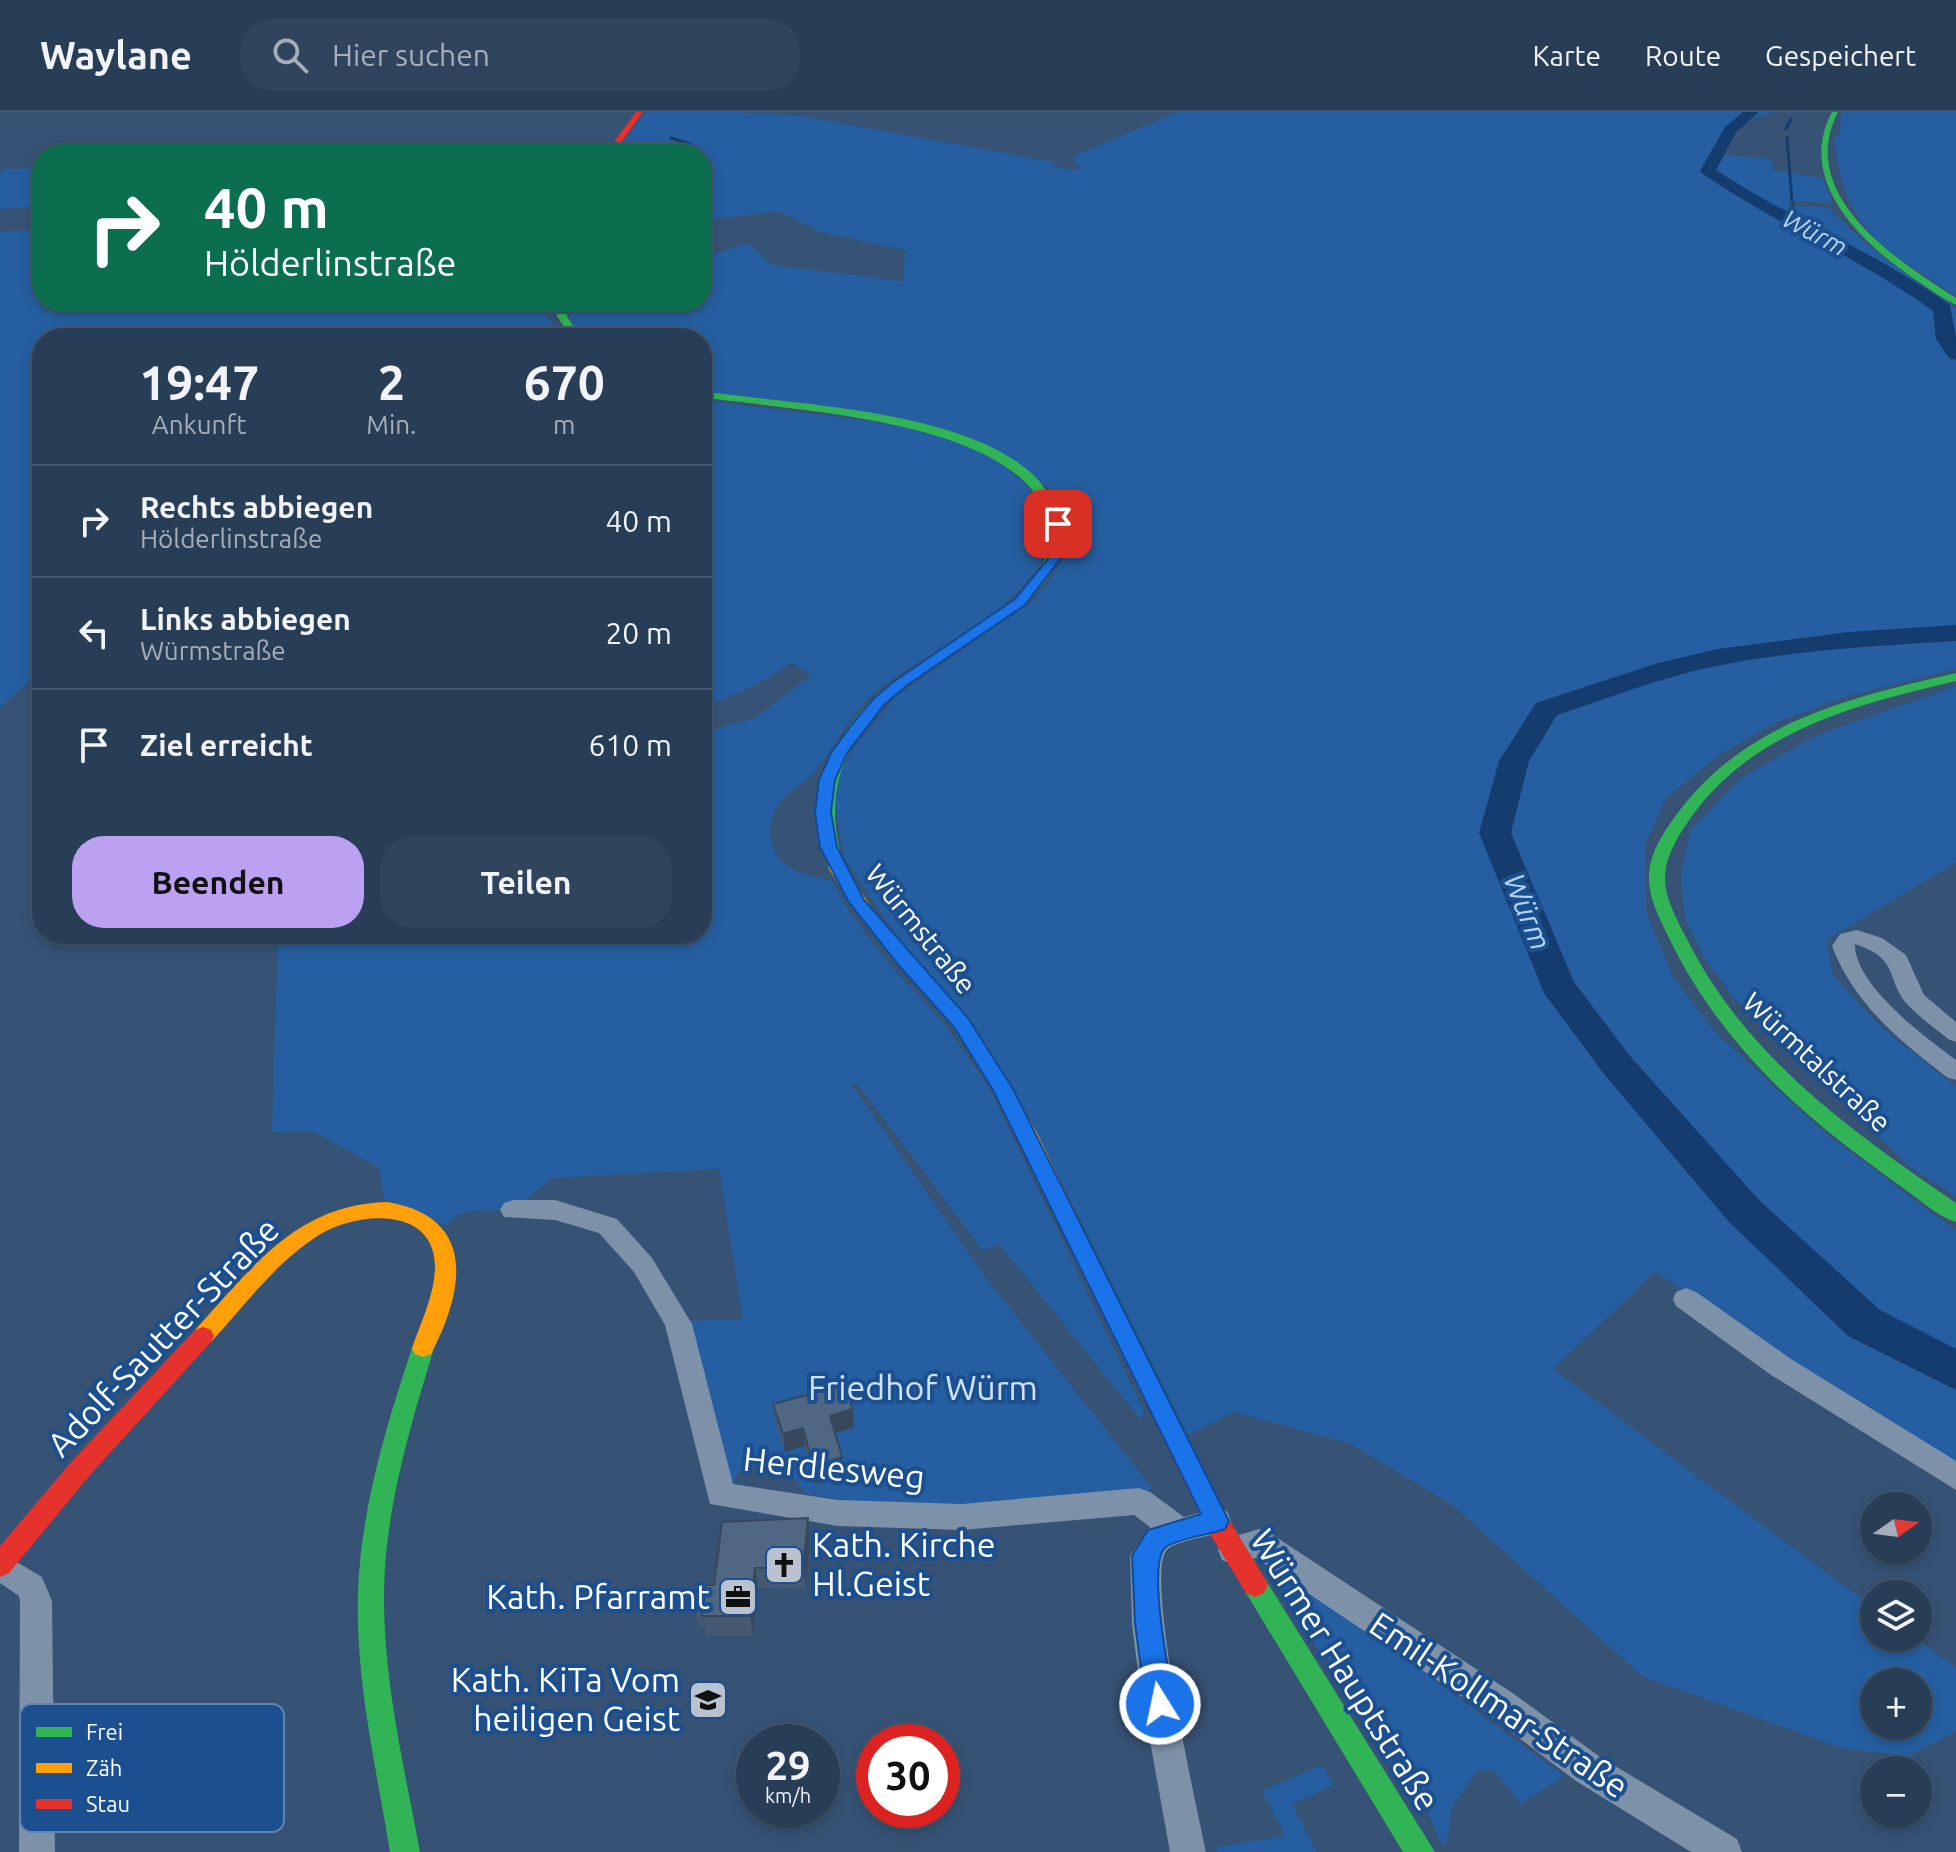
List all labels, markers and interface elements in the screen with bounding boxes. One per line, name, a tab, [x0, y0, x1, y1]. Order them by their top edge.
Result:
search box	[240, 19, 800, 91]
icon: search	[268, 33, 312, 77]
text: Waylane	[40, 34, 192, 76]
text: Hier suchen	[332, 38, 490, 72]
text: Karte	[1532, 40, 1601, 71]
text: Route	[1645, 40, 1721, 71]
text: Gespeichert	[1765, 40, 1916, 71]
icon: right	[72, 176, 176, 280]
text: 40 m	[204, 176, 329, 239]
water label: Würm	[1778, 204, 1852, 261]
text: Hölderlinstraße	[204, 242, 456, 283]
text: 19:47	[139, 355, 259, 409]
text: 2	[378, 355, 405, 409]
text: 670	[524, 355, 605, 409]
text: Ankunft	[152, 410, 247, 439]
text: Min.	[366, 410, 417, 439]
text: m	[553, 410, 575, 439]
text: Rechts abbiegen	[140, 490, 373, 524]
pin	[1024, 490, 1092, 558]
icon: right	[72, 499, 116, 543]
icon: arrive	[1036, 502, 1080, 546]
text: 40 m	[605, 504, 672, 538]
text: Hölderlinstraße	[140, 524, 322, 553]
text: Links abbiegen	[140, 602, 351, 636]
icon: left	[72, 611, 116, 655]
text: 20 m	[605, 616, 672, 650]
text: Würmstraße	[140, 636, 286, 665]
icon: arrive	[72, 723, 116, 767]
text: Ziel erreicht	[140, 728, 313, 762]
text: 610 m	[588, 728, 672, 762]
button: Beenden	[72, 836, 364, 928]
button: Teilen	[380, 836, 672, 928]
street label: Würmstraße	[860, 858, 983, 999]
water label: Würm	[1497, 869, 1559, 955]
street label: Würmtalstraße	[1737, 986, 1897, 1138]
street label: Adolf-Sautter-Straße	[39, 1210, 286, 1463]
park label: Friedhof Würm	[808, 1368, 1038, 1406]
street label: Herdlesweg	[741, 1439, 927, 1495]
north arrow	[1860, 1492, 1932, 1564]
map controls	[1860, 1492, 1932, 1828]
street label: Würmer Hauptstraße	[1244, 1522, 1448, 1817]
place label: Kath. Kirche Hl.Geist	[812, 1525, 996, 1602]
church icon: Kath. Kirche Hl.Geist	[763, 1544, 805, 1586]
office icon: Kath. Pfarramt	[717, 1576, 759, 1618]
place label: Kath. Pfarramt	[486, 1577, 710, 1615]
button: layers	[1860, 1580, 1932, 1652]
street label: Emil-Kollmar-Straße	[1363, 1604, 1636, 1805]
place label: Kath. KiTa Vom heiligen Geist	[451, 1660, 680, 1737]
position arrow	[1118, 1662, 1202, 1746]
button: +	[1860, 1668, 1932, 1740]
school or university icon: Kath. KiTa Vom heiligen Geist	[687, 1679, 729, 1721]
legend	[20, 1704, 284, 1832]
text: Frei	[86, 1719, 123, 1744]
speed limit sign: 30	[856, 1724, 960, 1828]
text: 29	[765, 1743, 811, 1788]
text: Zäh	[86, 1755, 122, 1780]
button: −	[1860, 1756, 1932, 1828]
text: km/h	[765, 1784, 811, 1807]
text: Stau	[86, 1791, 130, 1816]

